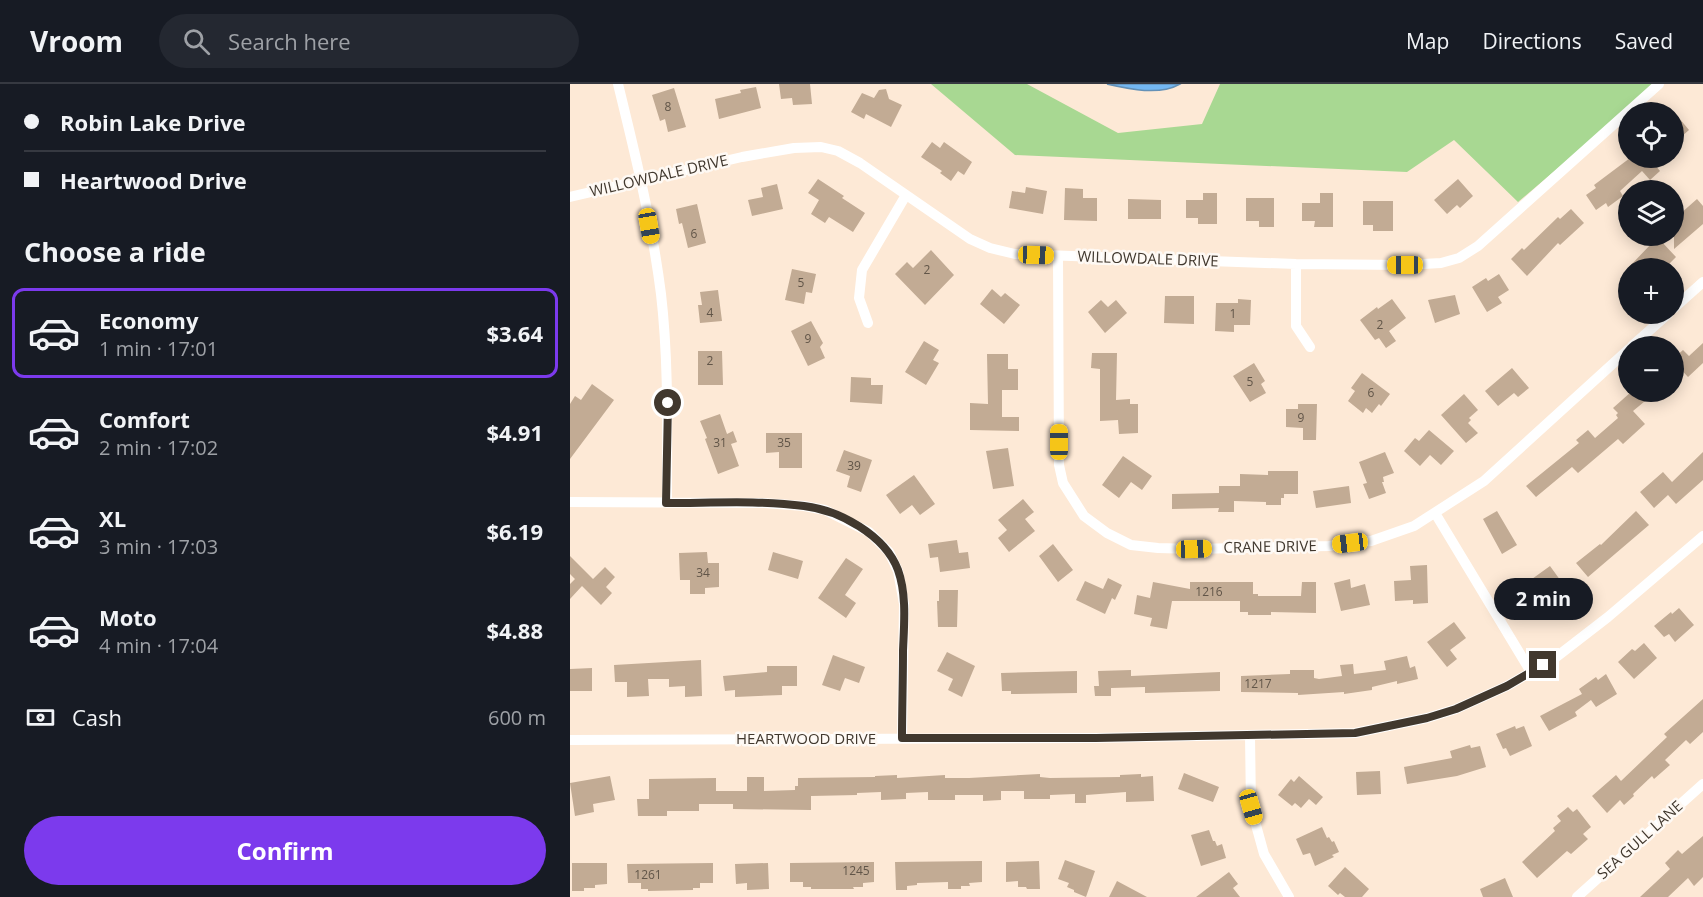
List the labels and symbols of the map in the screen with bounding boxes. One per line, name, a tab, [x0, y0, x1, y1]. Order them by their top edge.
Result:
house number: 8	[665, 98, 672, 115]
street label: WILLOWDALE DRIVE	[588, 149, 730, 201]
car	[637, 207, 661, 245]
house number: 6	[691, 225, 698, 242]
car	[1018, 245, 1054, 265]
street label: WILLOWDALE DRIVE	[1077, 246, 1219, 270]
car	[1387, 256, 1423, 274]
house number: 2	[924, 261, 931, 278]
house number: 5	[798, 274, 805, 291]
house number: 4	[707, 304, 714, 321]
house number: 1	[1230, 305, 1236, 322]
house number: 2	[1377, 316, 1384, 333]
house number: 9	[805, 330, 812, 347]
house number: 2	[707, 352, 714, 369]
house number: 5	[1247, 373, 1254, 390]
house number: 6	[1368, 384, 1375, 401]
route start	[654, 389, 681, 416]
house number: 9	[1298, 409, 1305, 426]
car	[1050, 424, 1068, 460]
house number: 31	[713, 434, 727, 451]
house number: 35	[777, 434, 791, 451]
house number: 39	[847, 457, 861, 474]
car	[1331, 532, 1369, 554]
street label: CRANE DRIVE	[1223, 535, 1317, 557]
car	[1176, 539, 1212, 559]
house number: 34	[696, 564, 710, 581]
callout: 2 min	[1494, 578, 1592, 620]
house number: 1216	[1195, 583, 1223, 600]
route end	[1529, 651, 1556, 678]
house number: 1217	[1244, 675, 1272, 692]
street label: HEARTWOOD DRIVE	[736, 728, 876, 748]
car	[1237, 787, 1265, 827]
street label: SEA GULL LANE	[1592, 796, 1686, 883]
house number: 1245	[842, 862, 870, 879]
house number: 1261	[634, 866, 662, 883]

